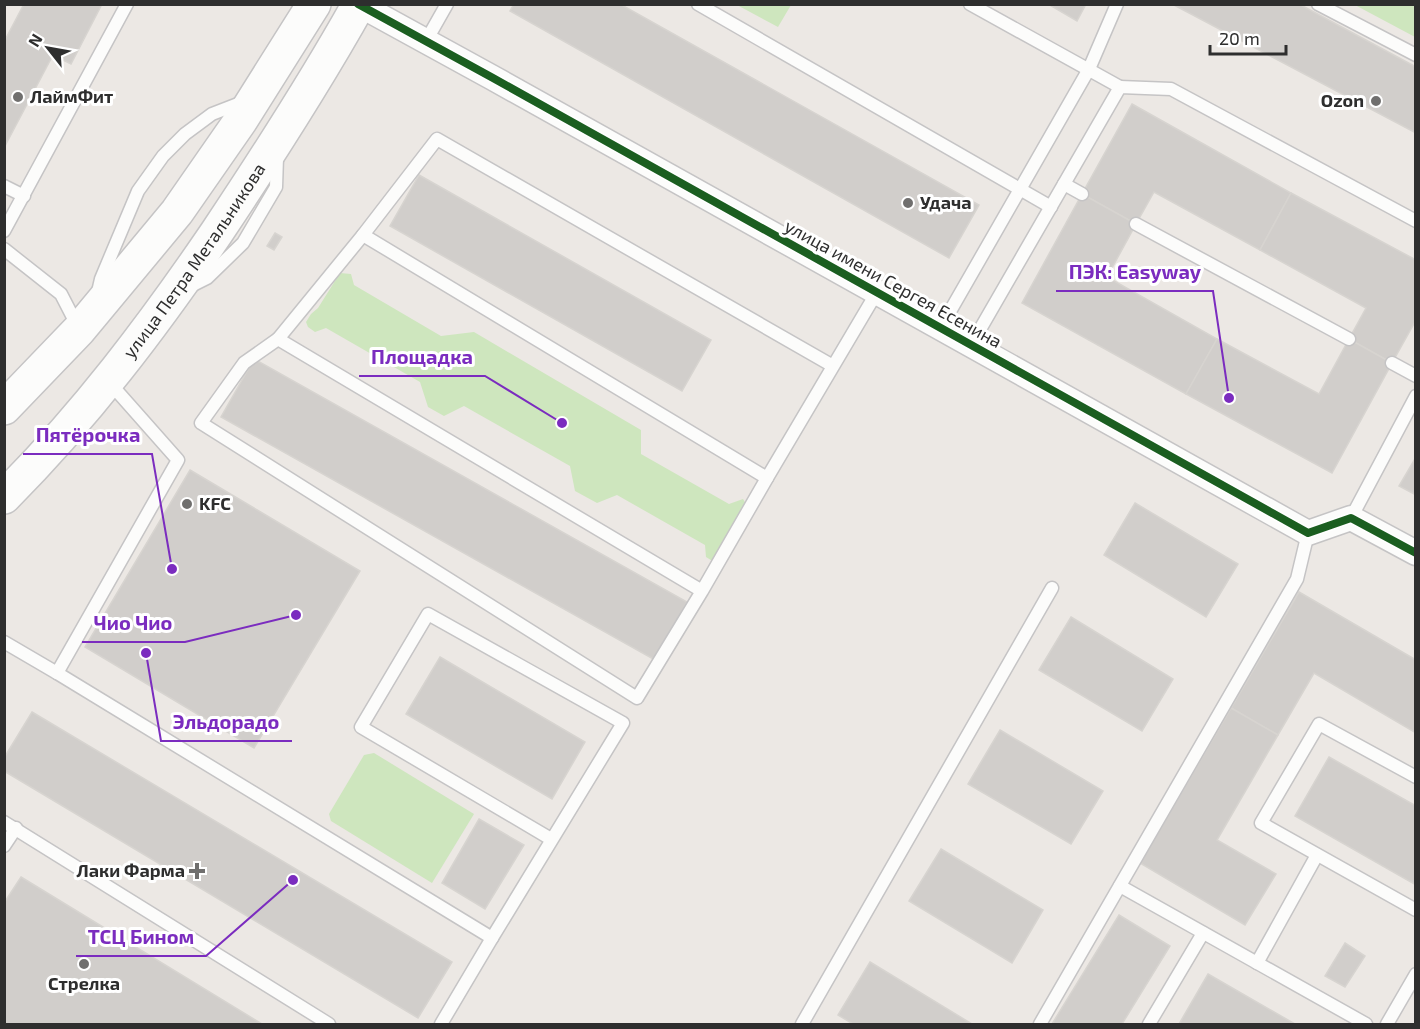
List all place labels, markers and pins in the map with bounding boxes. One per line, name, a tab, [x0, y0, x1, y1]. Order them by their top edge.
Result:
place label: ЛаймФит	[30, 85, 113, 107]
place label: Ozon	[1321, 89, 1364, 111]
marker: ЛаймФит	[11, 90, 25, 104]
marker: Ozon	[1369, 94, 1383, 108]
place label: Удача	[920, 191, 972, 213]
marker: Удача	[901, 196, 915, 210]
callout: ПЭК: Easyway	[1056, 253, 1213, 291]
callout: Площадка	[359, 338, 485, 376]
callout: Пятёрочка	[23, 416, 152, 454]
place label: KFC	[199, 492, 231, 514]
marker: KFC	[180, 497, 194, 511]
callout: Чио Чио	[82, 604, 185, 642]
callout: Эльдорадо	[161, 703, 292, 741]
place label: Лаки Фарма	[76, 859, 185, 881]
marker: Лаки Фарма	[190, 864, 204, 878]
callout: ТСЦ Бином	[76, 918, 206, 956]
marker: Стрелка	[77, 957, 91, 971]
place label: Стрелка	[48, 972, 120, 994]

